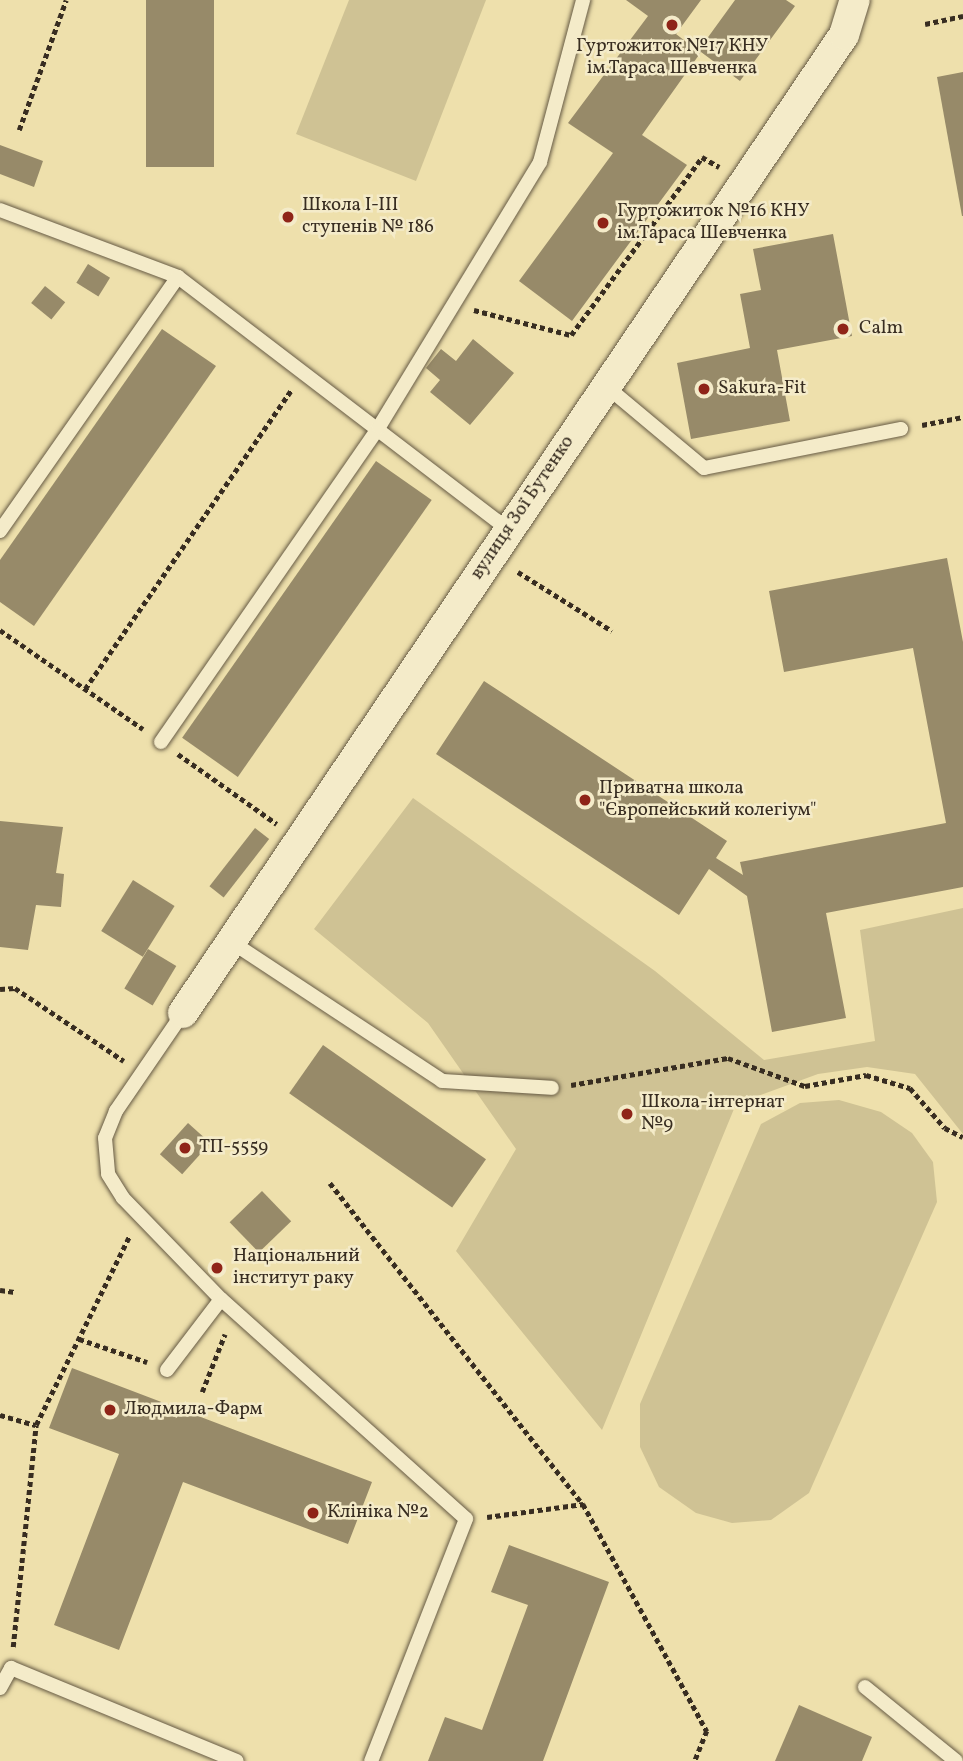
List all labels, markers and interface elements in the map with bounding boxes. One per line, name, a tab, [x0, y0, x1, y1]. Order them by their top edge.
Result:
marker: Гуртожиток №17 КНУ ім.Тараса Шевченка	[664, 17, 680, 33]
place label: Гуртожиток №17 КНУ ім.Тараса Шевченка	[576, 36, 768, 80]
place label: Школа І-ІІІ ступенів № 186	[302, 195, 434, 239]
place label: Гуртожиток №16 КНУ ім.Тараса Шевченка	[617, 201, 810, 245]
marker: Школа І-ІІІ ступенів № 186	[280, 209, 296, 225]
marker: Гуртожиток №16 КНУ ім.Тараса Шевченка	[595, 215, 611, 231]
place label: Calm	[859, 318, 903, 340]
marker: Calm	[833, 319, 853, 339]
place label: Sakura-Fit	[718, 378, 806, 400]
marker: Sakura-Fit	[696, 381, 712, 397]
street label: вулиця Зої Бутенко	[466, 432, 580, 584]
place label: Приватна школа "Європейський колегіум"	[599, 778, 817, 822]
marker: Приватна школа "Європейський колегіум"	[577, 792, 593, 808]
place label: Школа-інтернат №9	[641, 1092, 784, 1136]
marker: Школа-інтернат №9	[619, 1106, 635, 1122]
place label: ТП-5559	[199, 1137, 268, 1159]
marker: ТП-5559	[177, 1140, 193, 1156]
place label: Національний інститут раку	[233, 1246, 360, 1290]
marker: Національний інститут раку	[207, 1258, 227, 1278]
place label: Людмила-Фарм	[124, 1399, 263, 1421]
marker: Людмила-Фарм	[102, 1402, 118, 1418]
place label: Клініка №2	[327, 1502, 429, 1524]
marker: Клініка №2	[305, 1505, 321, 1521]

